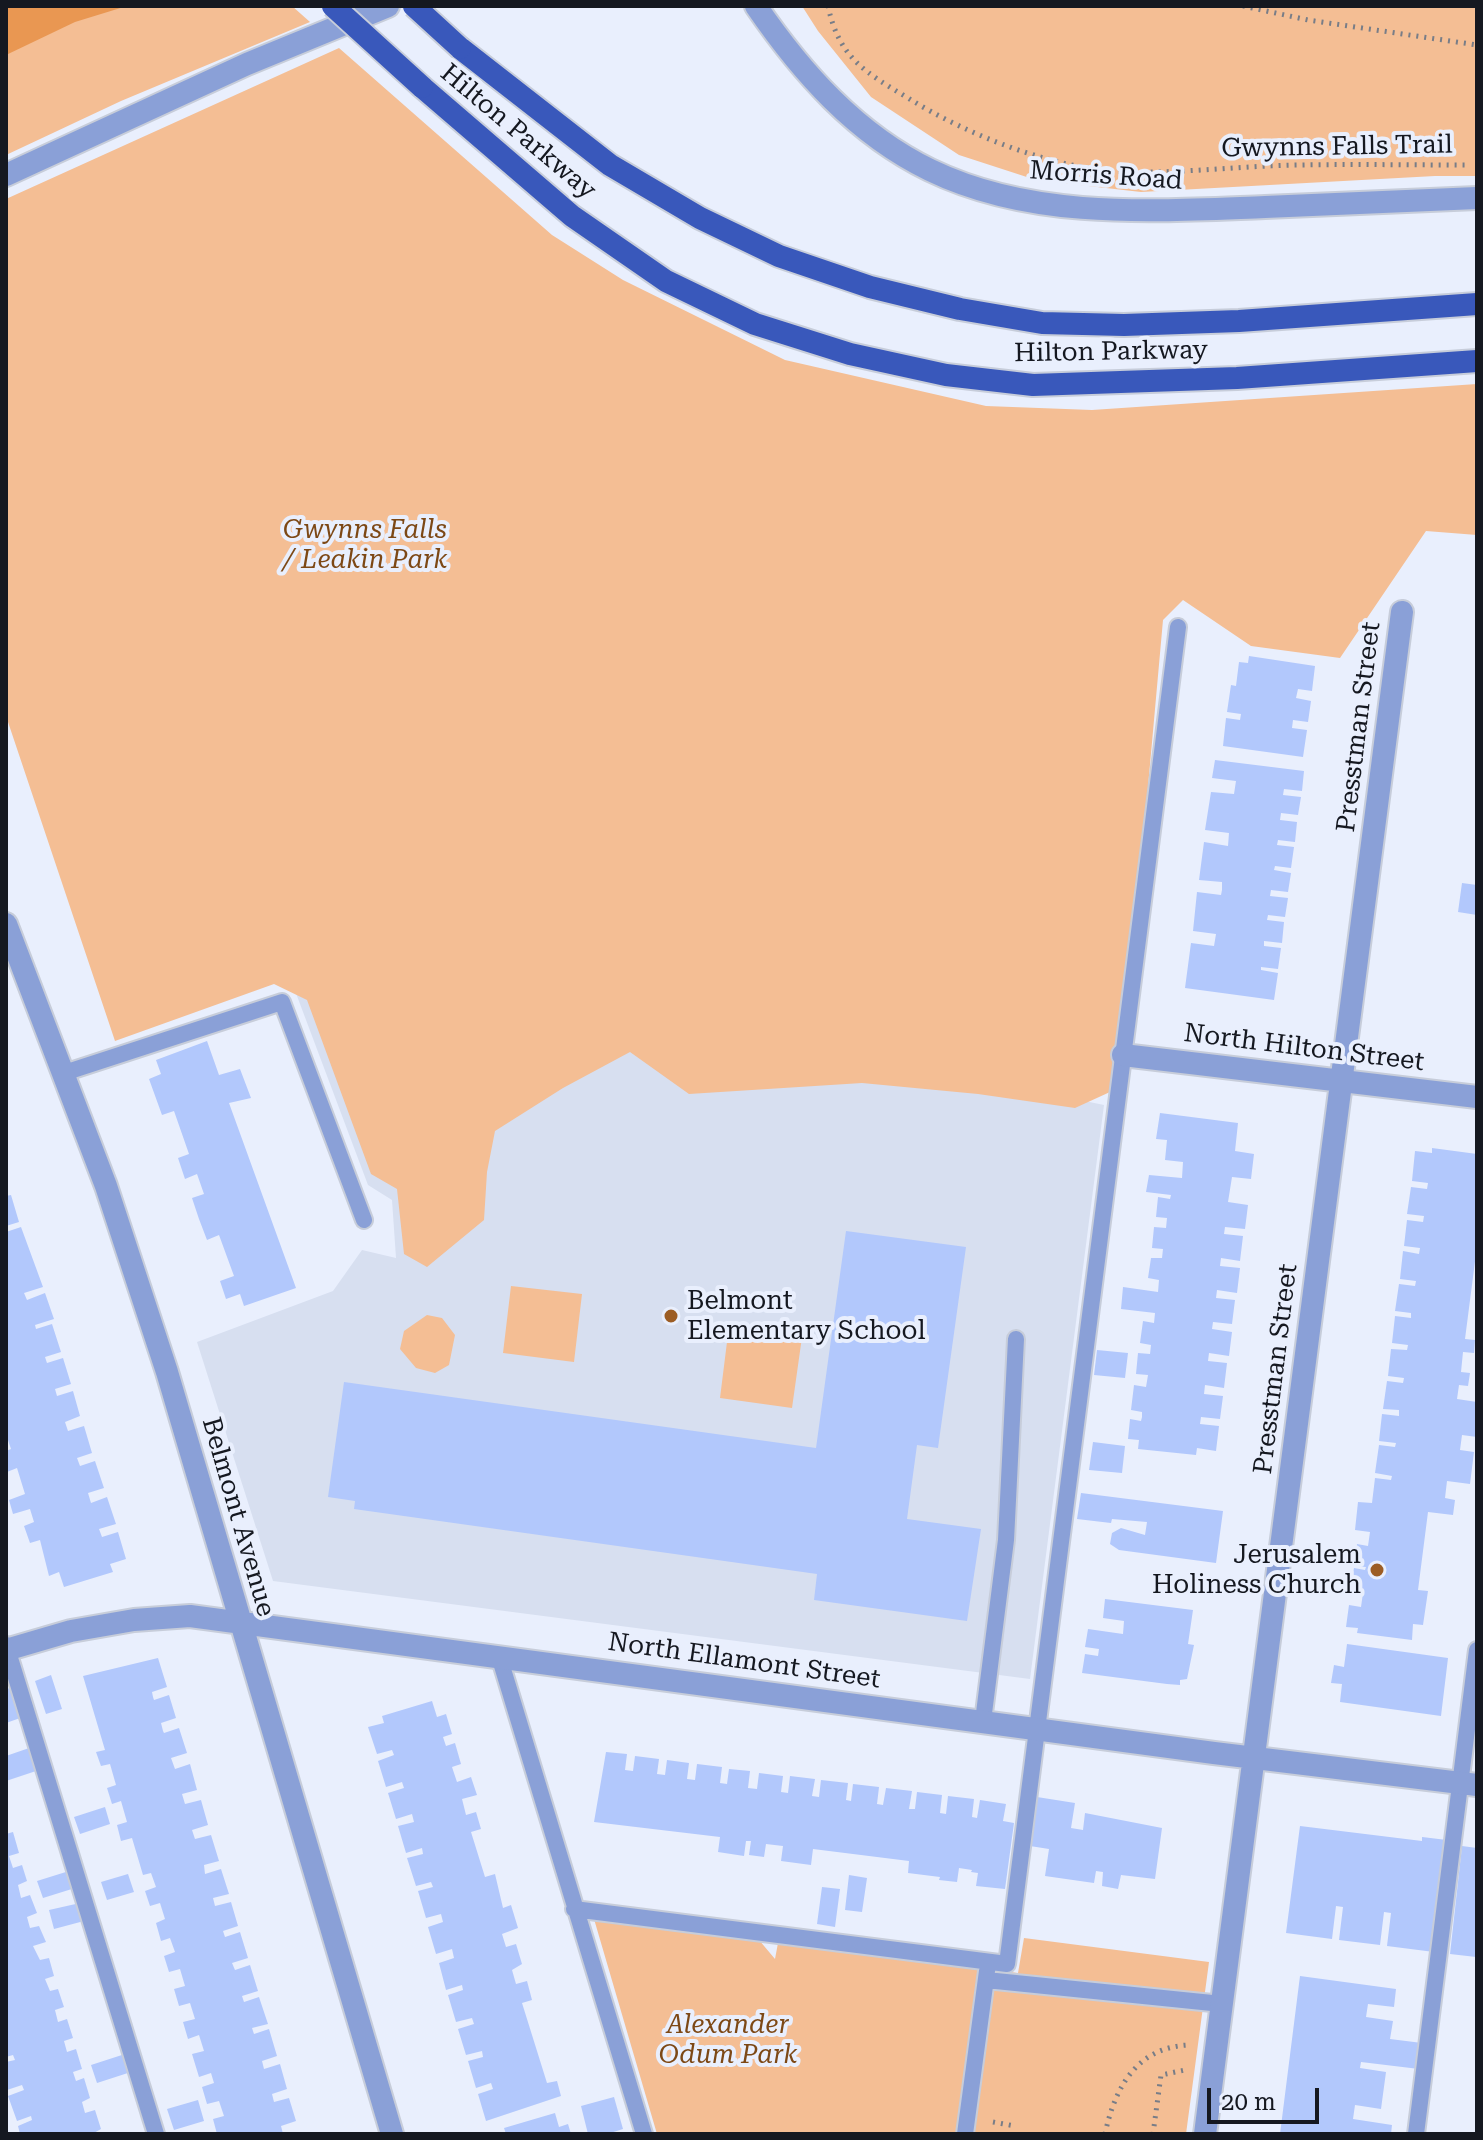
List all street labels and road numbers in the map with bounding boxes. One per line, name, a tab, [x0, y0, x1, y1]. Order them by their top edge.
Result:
street label: Hilton Parkway	[434, 58, 602, 206]
street label: Gwynns Falls Trail	[1221, 129, 1453, 165]
street label: Morris Road	[1029, 155, 1183, 197]
street label: Hilton Parkway	[1014, 335, 1208, 369]
street label: Presstman Street	[1331, 620, 1387, 834]
street label: North Hilton Street	[1182, 1018, 1426, 1078]
street label: Presstman Street	[1248, 1262, 1304, 1476]
street label: Belmont Avenue	[195, 1414, 281, 1620]
street label: North Ellamont Street	[606, 1626, 882, 1696]

